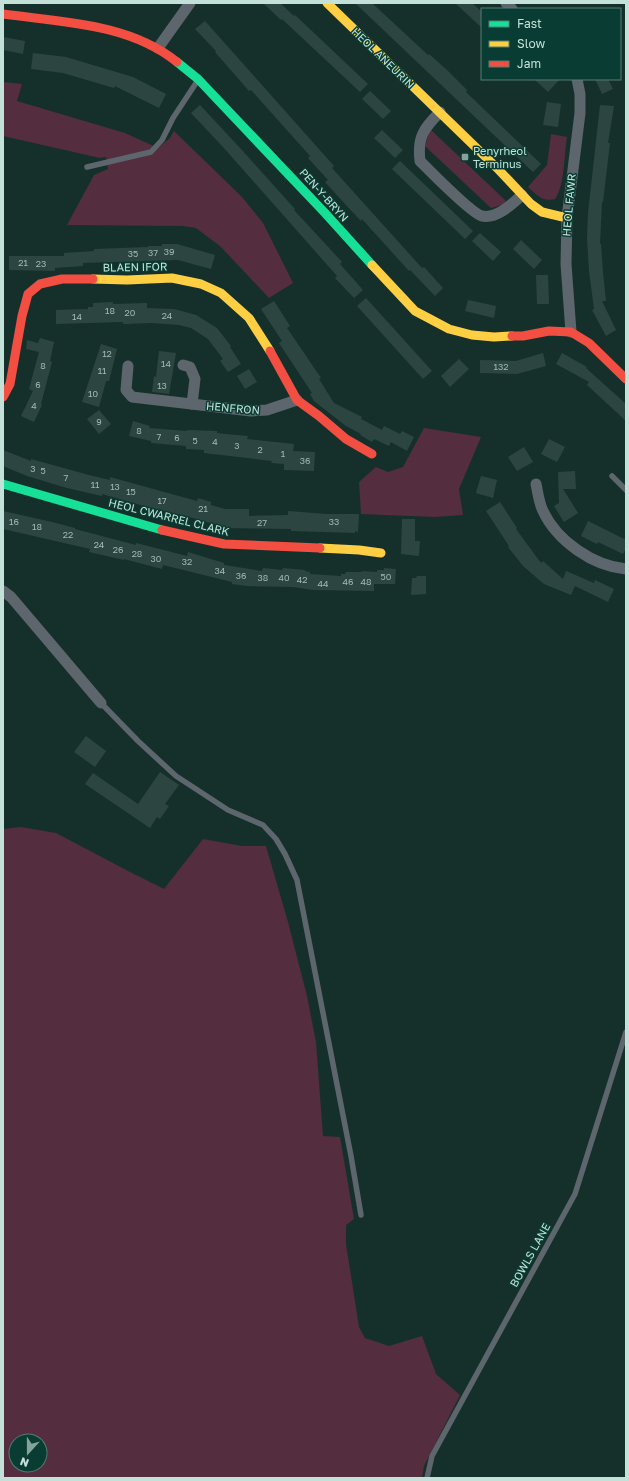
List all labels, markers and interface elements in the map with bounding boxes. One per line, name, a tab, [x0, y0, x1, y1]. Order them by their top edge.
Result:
legend	[481, 8, 621, 80]
text: Fast	[517, 16, 542, 31]
street label: HEOL ANEURIN	[349, 24, 417, 91]
text: Slow	[517, 36, 545, 51]
text: Jam	[517, 56, 541, 71]
place label: Penyrheol Terminus	[473, 144, 527, 170]
marker: Penyrheol Terminus	[460, 152, 470, 162]
street label: PEN-Y-BRYN	[297, 166, 352, 224]
street label: HEOL FAWR	[559, 173, 578, 237]
house number: 39	[164, 246, 174, 257]
house number: 37	[148, 247, 158, 258]
house number: 35	[128, 248, 138, 259]
house number: 21	[18, 257, 28, 268]
house number: 23	[36, 258, 46, 269]
street label: BLAEN IFOR	[103, 259, 167, 274]
house number: 18	[105, 305, 115, 316]
house number: 20	[125, 307, 136, 318]
house number: 24	[162, 310, 173, 321]
house number: 14	[72, 311, 82, 322]
house number: 12	[102, 348, 112, 359]
house number: 14	[161, 358, 171, 369]
house number: 8	[40, 360, 46, 371]
house number: 132	[494, 361, 508, 372]
house number: 11	[98, 365, 107, 376]
house number: 6	[35, 379, 41, 390]
house number: 13	[157, 380, 167, 391]
house number: 10	[88, 388, 98, 399]
street label: HENFRON	[206, 399, 260, 416]
house number: 4	[31, 400, 37, 411]
house number: 9	[96, 416, 102, 427]
house number: 8	[136, 425, 142, 436]
house number: 7	[157, 431, 162, 442]
house number: 6	[174, 432, 180, 443]
house number: 5	[192, 435, 198, 446]
house number: 4	[212, 436, 218, 447]
house number: 3	[234, 440, 240, 451]
house number: 2	[257, 444, 263, 455]
house number: 1	[281, 448, 286, 459]
house number: 36	[300, 455, 310, 466]
house number: 3	[30, 463, 36, 474]
house number: 5	[40, 465, 46, 476]
house number: 7	[64, 472, 69, 483]
house number: 11	[91, 479, 100, 490]
house number: 13	[110, 481, 120, 492]
house number: 15	[126, 486, 136, 497]
street label: HEOL CWARREL CLARK	[107, 495, 231, 538]
house number: 17	[157, 495, 167, 506]
house number: 21	[198, 503, 208, 514]
house number: 16	[9, 516, 19, 527]
house number: 33	[329, 516, 339, 527]
house number: 27	[257, 517, 267, 528]
house number: 18	[32, 521, 42, 532]
house number: 22	[63, 529, 73, 540]
house number: 24	[94, 539, 105, 550]
house number: 26	[113, 544, 123, 555]
house number: 28	[132, 548, 142, 559]
house number: 30	[151, 553, 162, 564]
house number: 32	[182, 556, 192, 567]
house number: 34	[215, 565, 226, 576]
house number: 36	[236, 570, 246, 581]
house number: 50	[381, 571, 392, 582]
house number: 38	[258, 572, 268, 583]
house number: 40	[278, 572, 290, 583]
house number: 42	[297, 574, 307, 585]
house number: 46	[343, 576, 353, 587]
house number: 48	[361, 576, 371, 587]
house number: 44	[318, 578, 329, 589]
street label: BOWLS LANE	[507, 1220, 553, 1289]
north arrow	[8, 1433, 48, 1473]
text: N	[18, 1455, 30, 1470]

